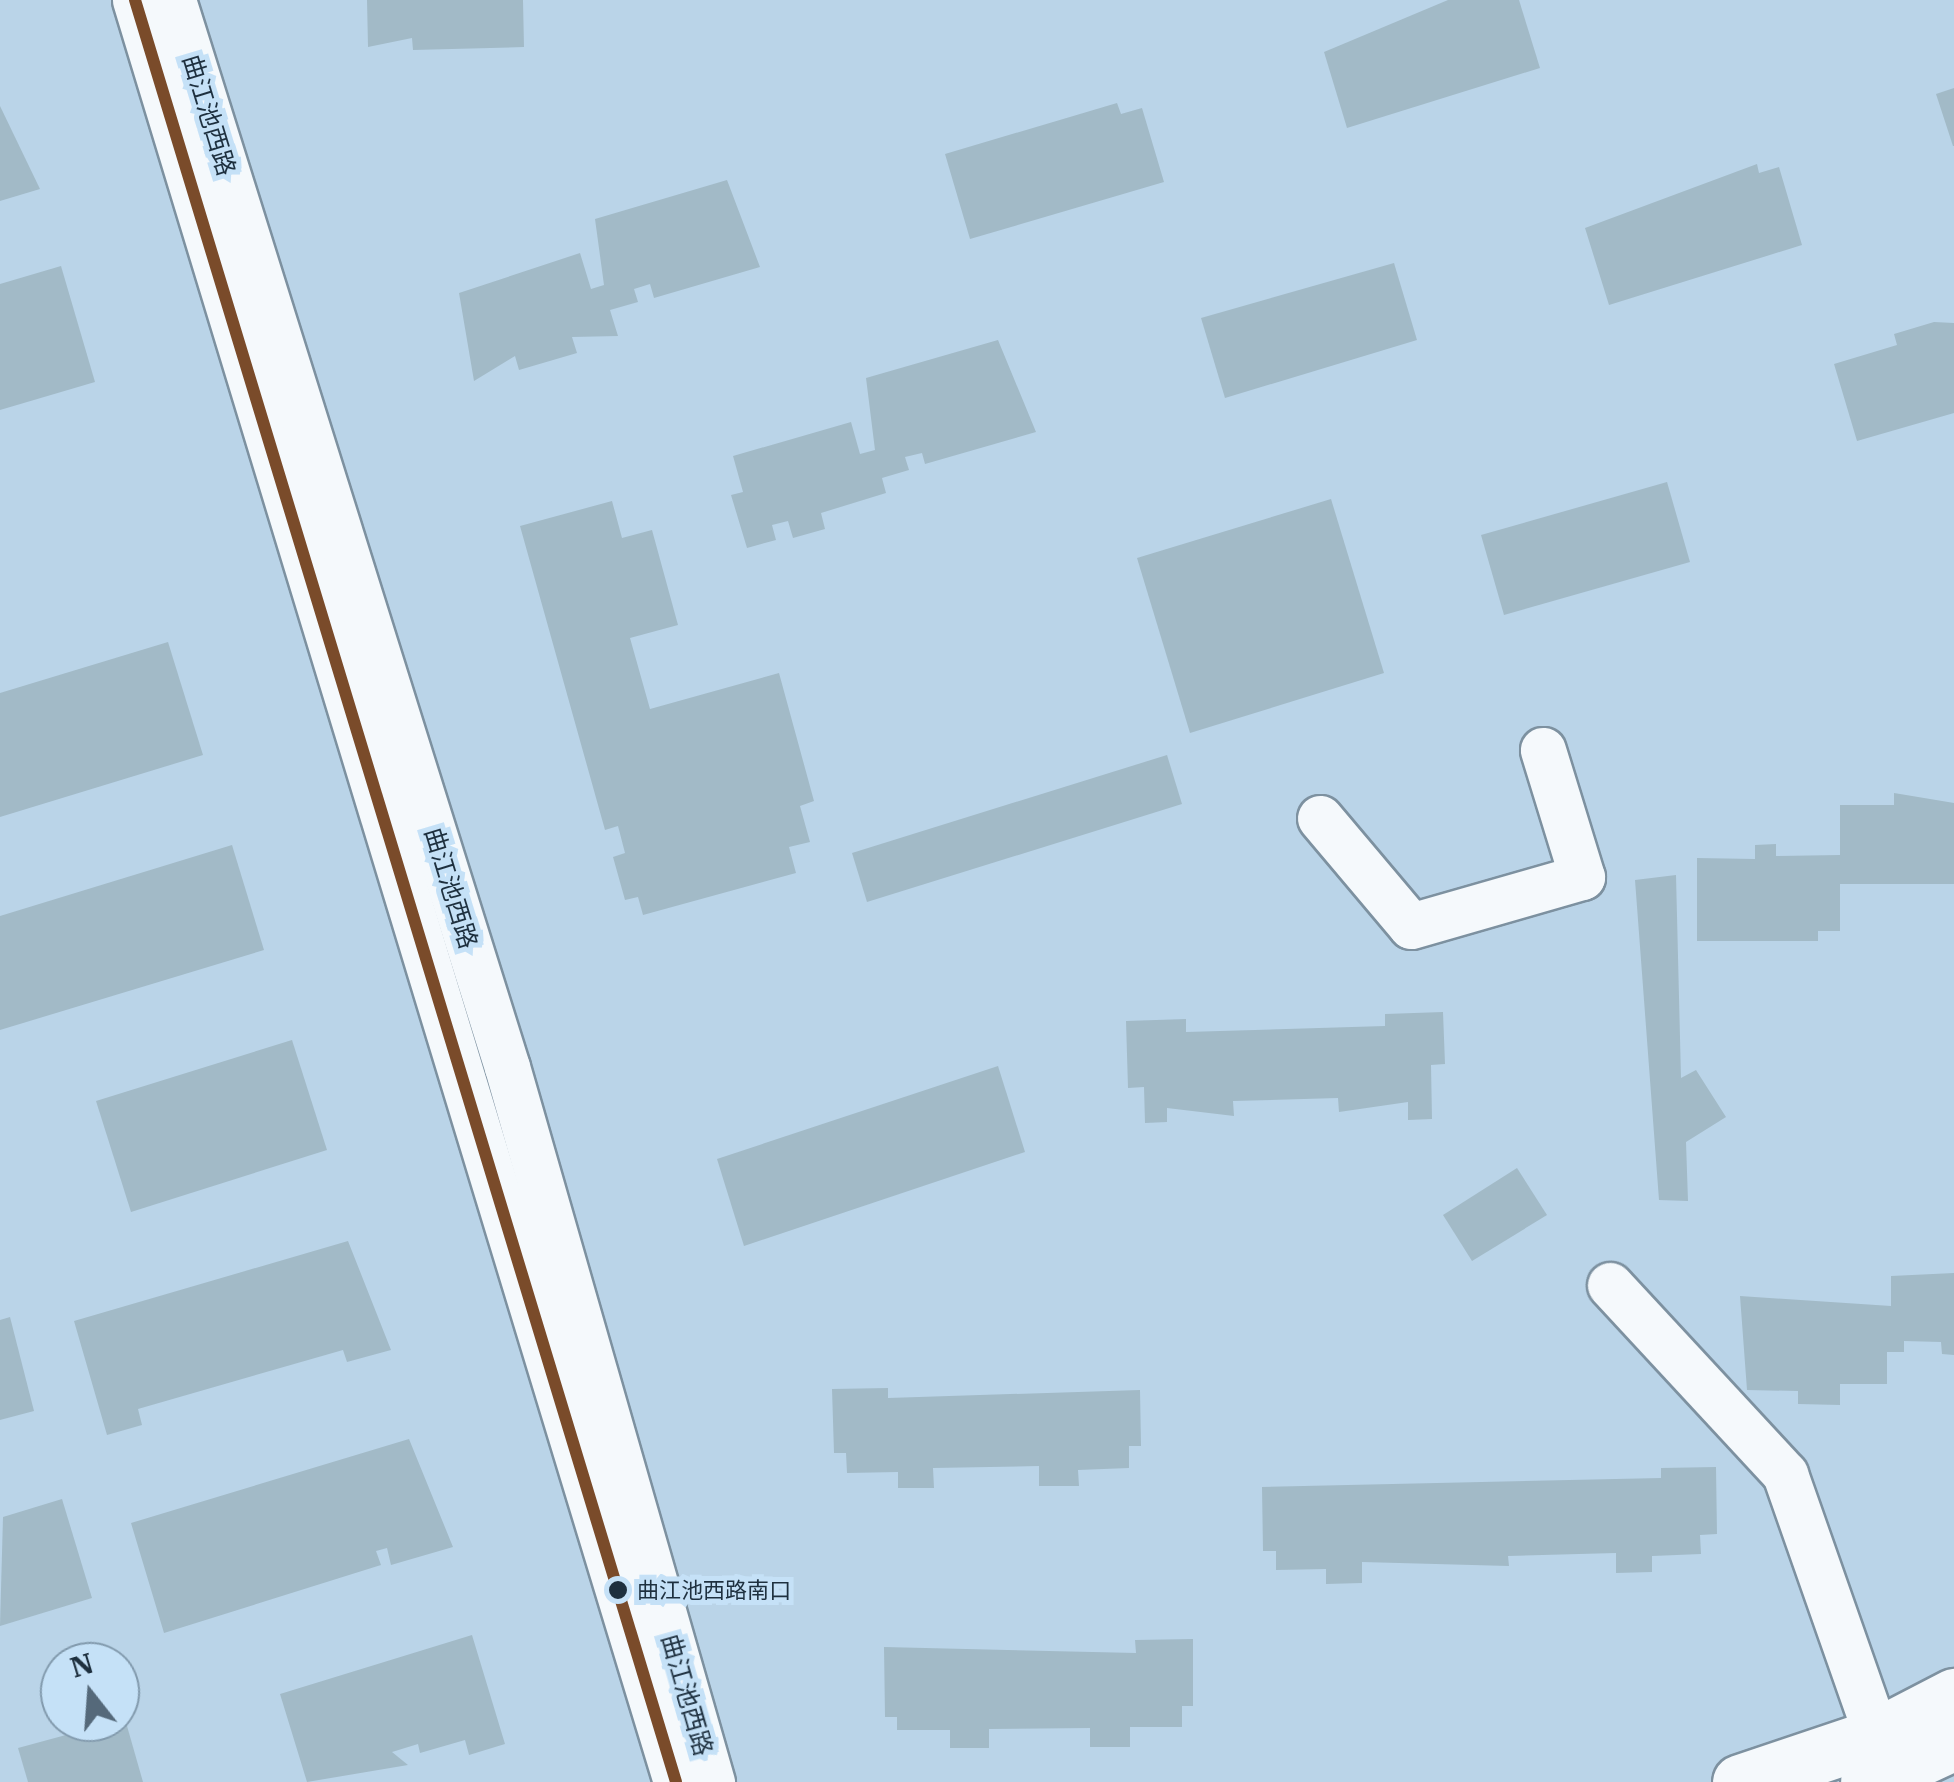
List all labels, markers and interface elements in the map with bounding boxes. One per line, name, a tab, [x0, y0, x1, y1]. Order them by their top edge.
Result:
street label: 曲江池西路	[176, 51, 242, 179]
street label: 曲江池西路	[418, 824, 484, 952]
place label: 曲江池西路南口	[637, 1577, 791, 1603]
marker: 曲江池西路南口	[608, 1580, 628, 1600]
street label: 曲江池西路	[655, 1631, 719, 1759]
north arrow	[40, 1642, 140, 1742]
text: N	[66, 1644, 98, 1686]

